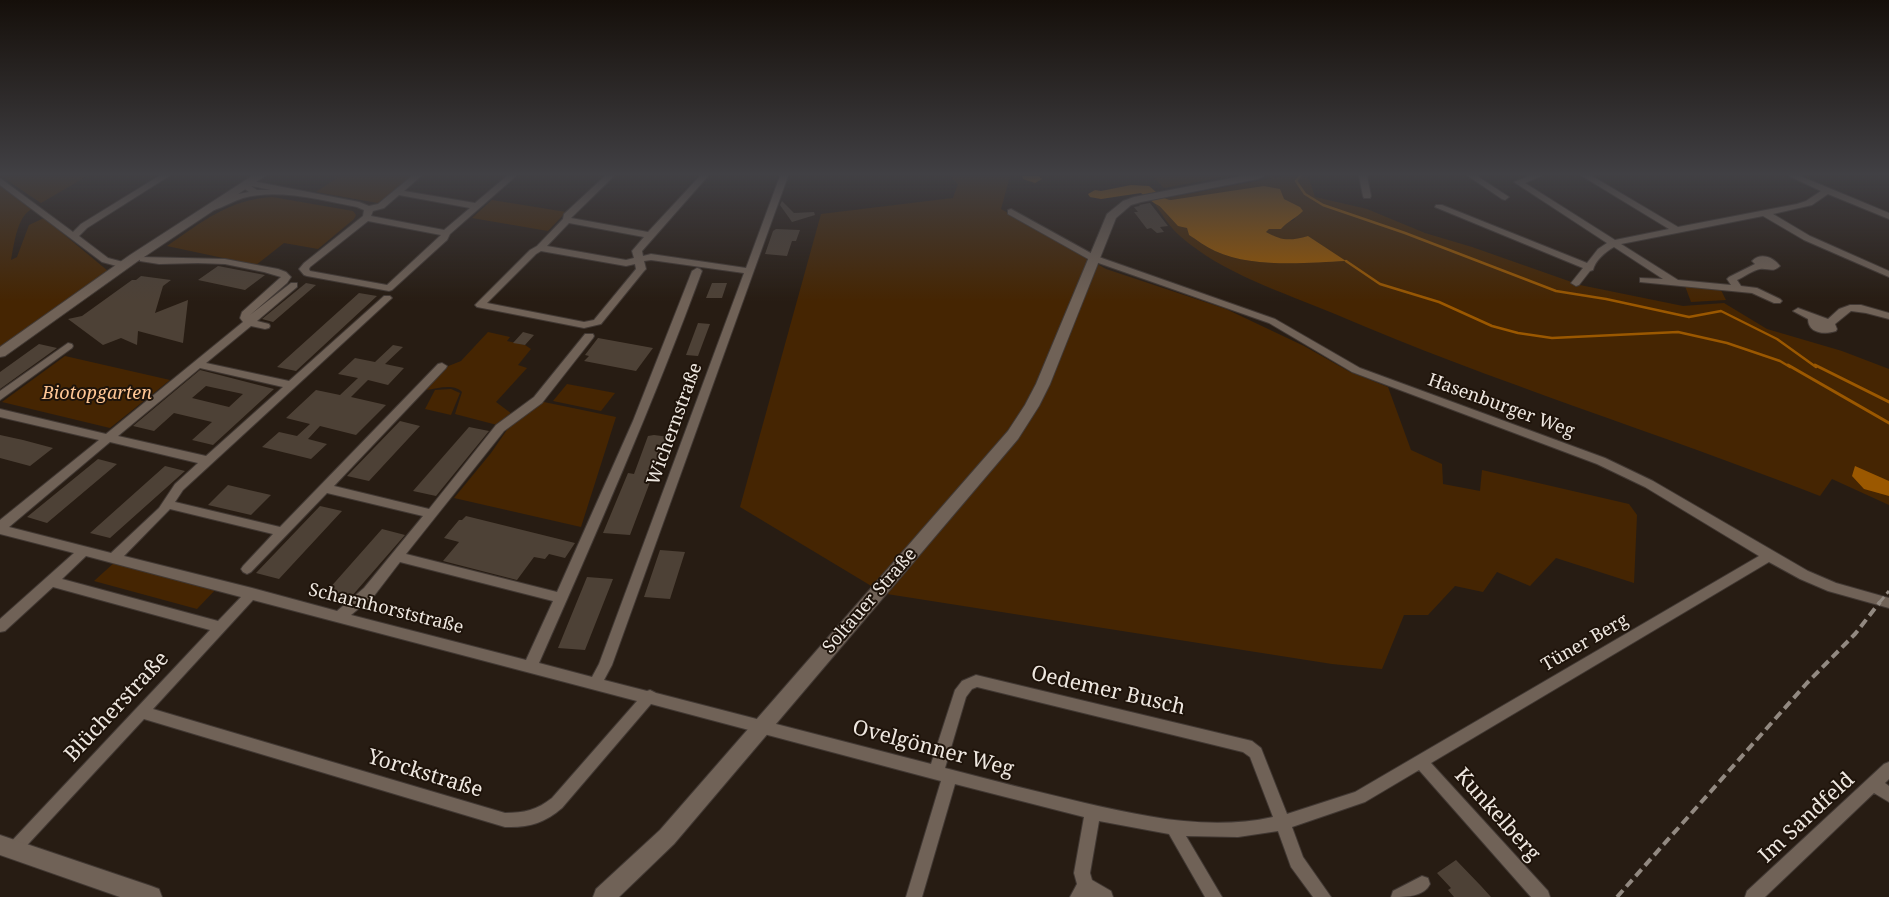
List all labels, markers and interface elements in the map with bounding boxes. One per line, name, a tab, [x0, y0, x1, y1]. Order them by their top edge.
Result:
street label: Wichernstraße	[643, 360, 707, 488]
street label: Hasenburger Weg	[1425, 369, 1577, 443]
park label: Biotopgarten	[42, 383, 152, 405]
street label: Soltauer Straße	[819, 544, 921, 658]
street label: Scharnhorststraße	[306, 579, 466, 639]
street label: Tüner Berg	[1538, 610, 1632, 676]
street label: Blücherstraße	[60, 647, 174, 767]
street label: Oedemer Busch	[1028, 661, 1188, 721]
street label: Ovelgönner Weg	[850, 715, 1016, 783]
street label: Yorckstraße	[364, 745, 486, 803]
street label: Kunkelberg	[1449, 763, 1545, 867]
street label: Im Sandfeld	[1754, 767, 1860, 869]

